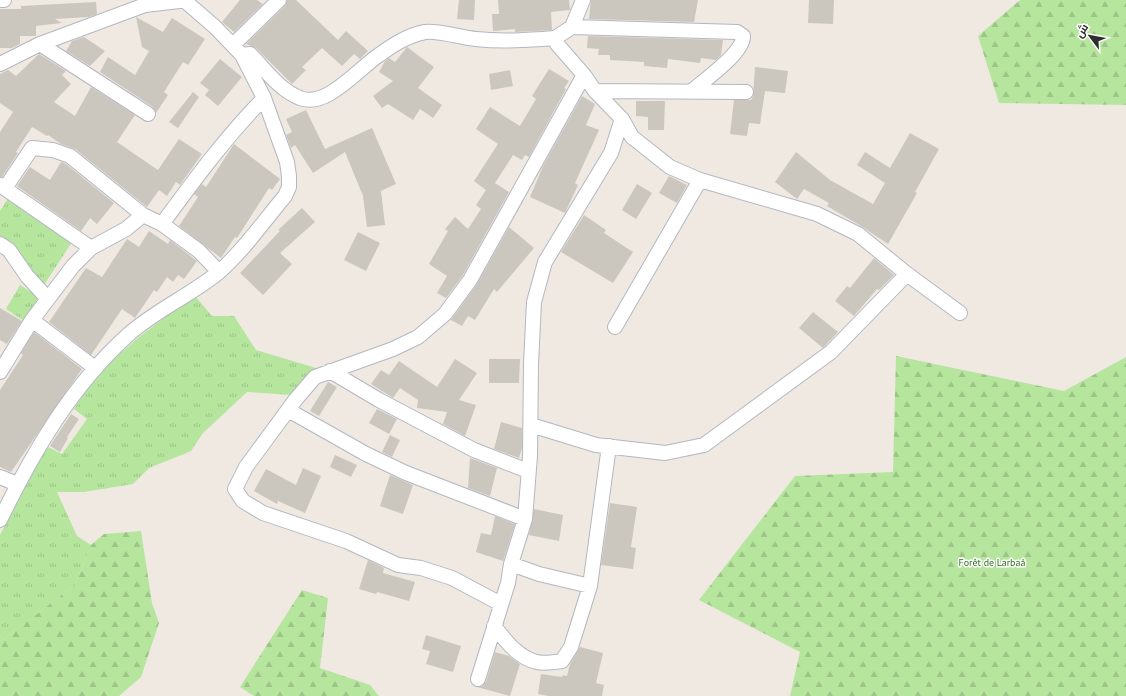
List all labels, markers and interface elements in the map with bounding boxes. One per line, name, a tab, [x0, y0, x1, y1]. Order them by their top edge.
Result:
north arrow	[1070, 16, 1110, 56]
text: ش	[1072, 21, 1091, 40]
park label: Forêt de Larbaâ	[959, 556, 1025, 569]

